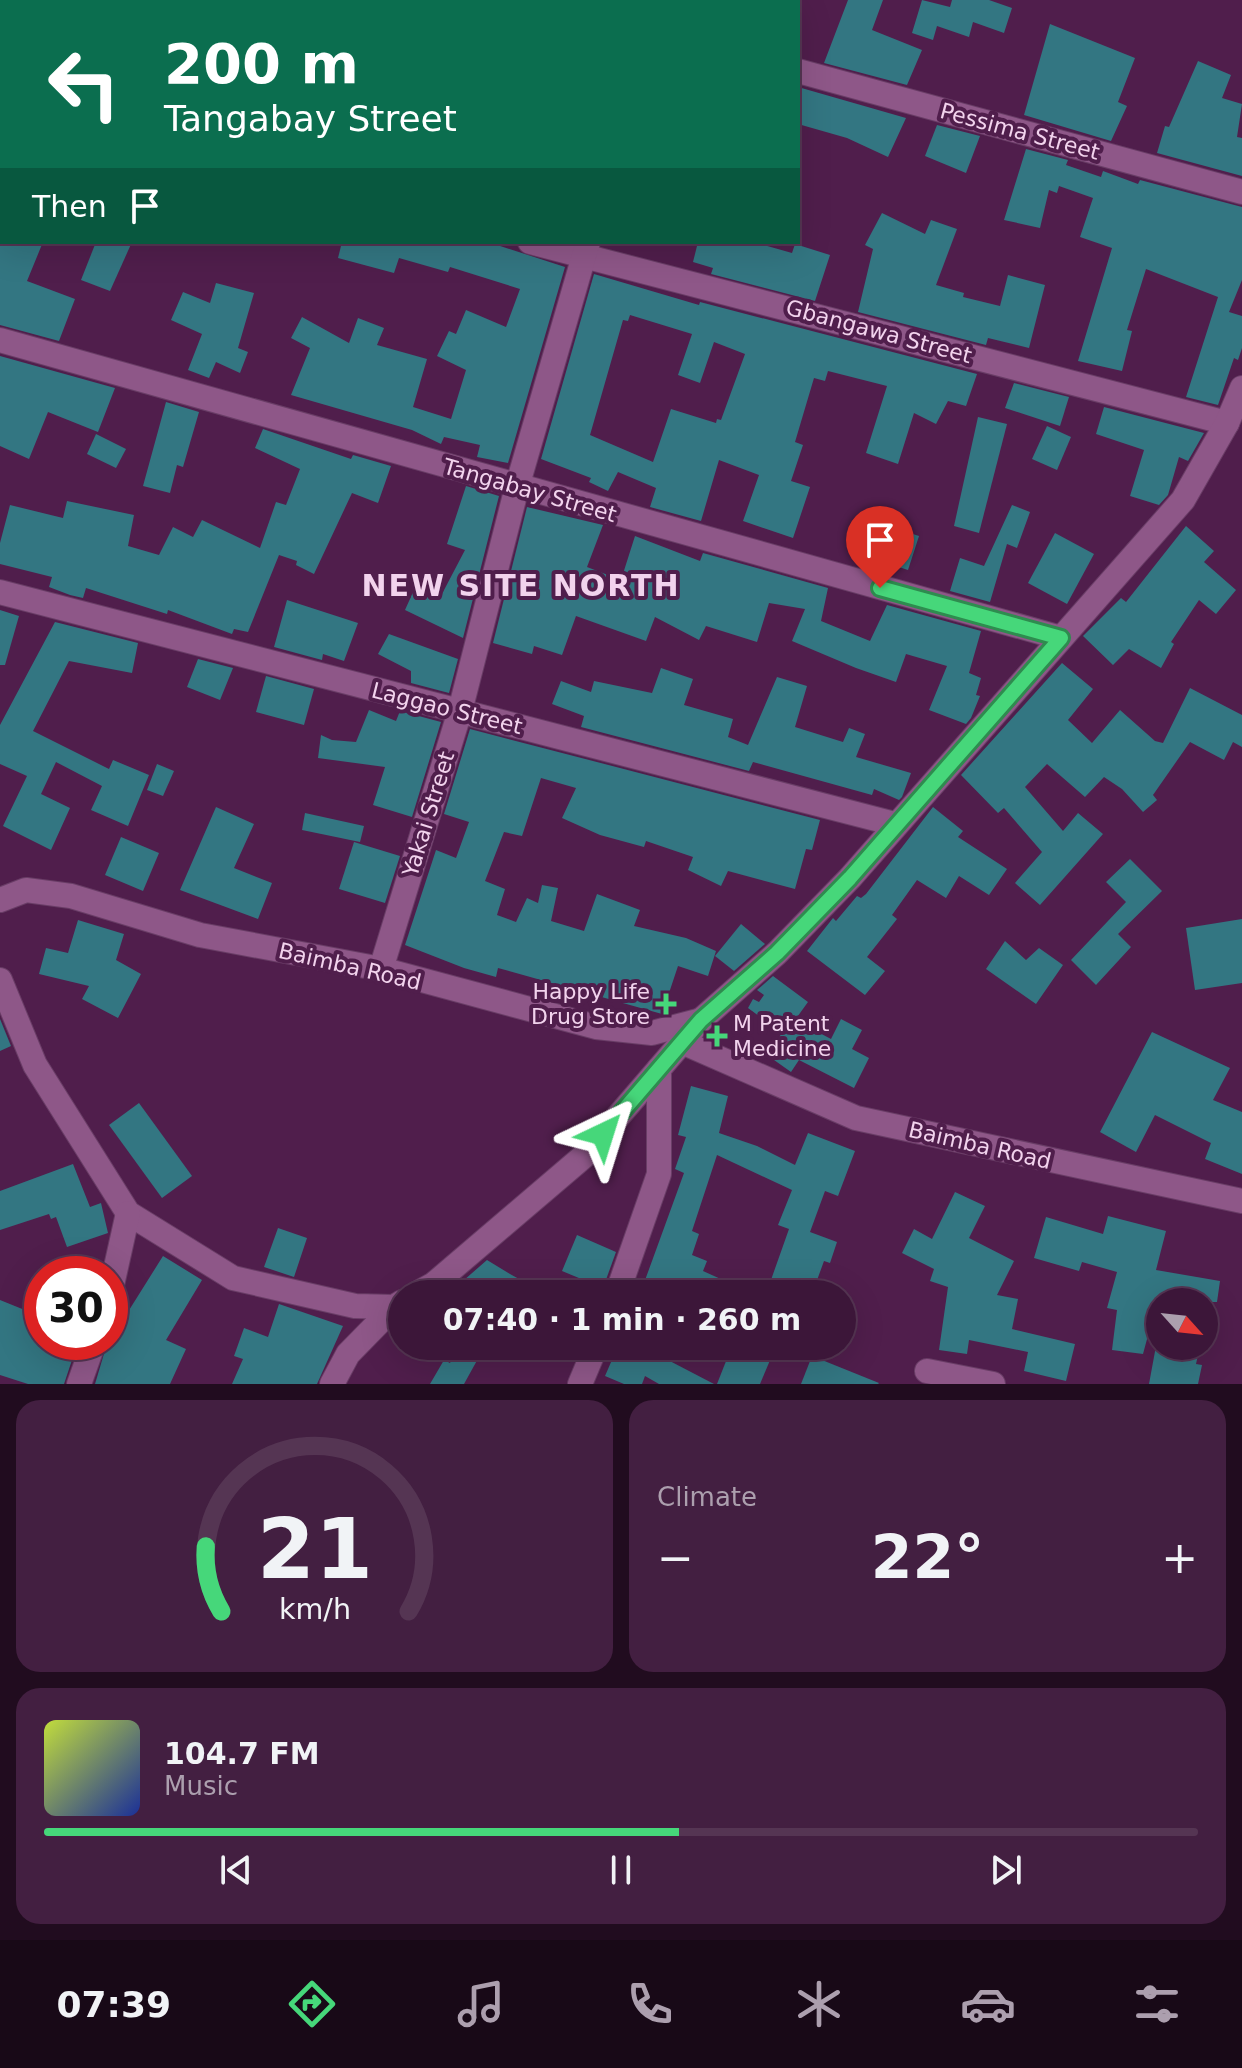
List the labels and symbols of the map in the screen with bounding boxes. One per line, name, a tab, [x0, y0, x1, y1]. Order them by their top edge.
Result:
street label: Pessima Street	[938, 98, 1103, 165]
street label: Gbangawa Street	[783, 295, 975, 368]
street label: Tangabay Street	[439, 454, 620, 527]
pin	[846, 506, 914, 588]
district label: NEW SITE NORTH	[361, 568, 681, 603]
street label: Laggao Street	[369, 678, 525, 739]
street label: Yakai Street	[397, 748, 459, 881]
street label: Baimba Road	[276, 938, 424, 995]
place label: Happy Life Drug Store	[531, 979, 650, 1029]
marker: Happy Life Drug Store	[657, 995, 675, 1013]
place label: M Patent Medicine	[733, 1011, 831, 1061]
marker: M Patent Medicine	[708, 1027, 726, 1045]
position arrow	[561, 1092, 645, 1176]
street label: Baimba Road	[906, 1117, 1054, 1174]
speed limit sign: 30	[24, 1256, 128, 1360]
north arrow	[1146, 1288, 1218, 1360]

